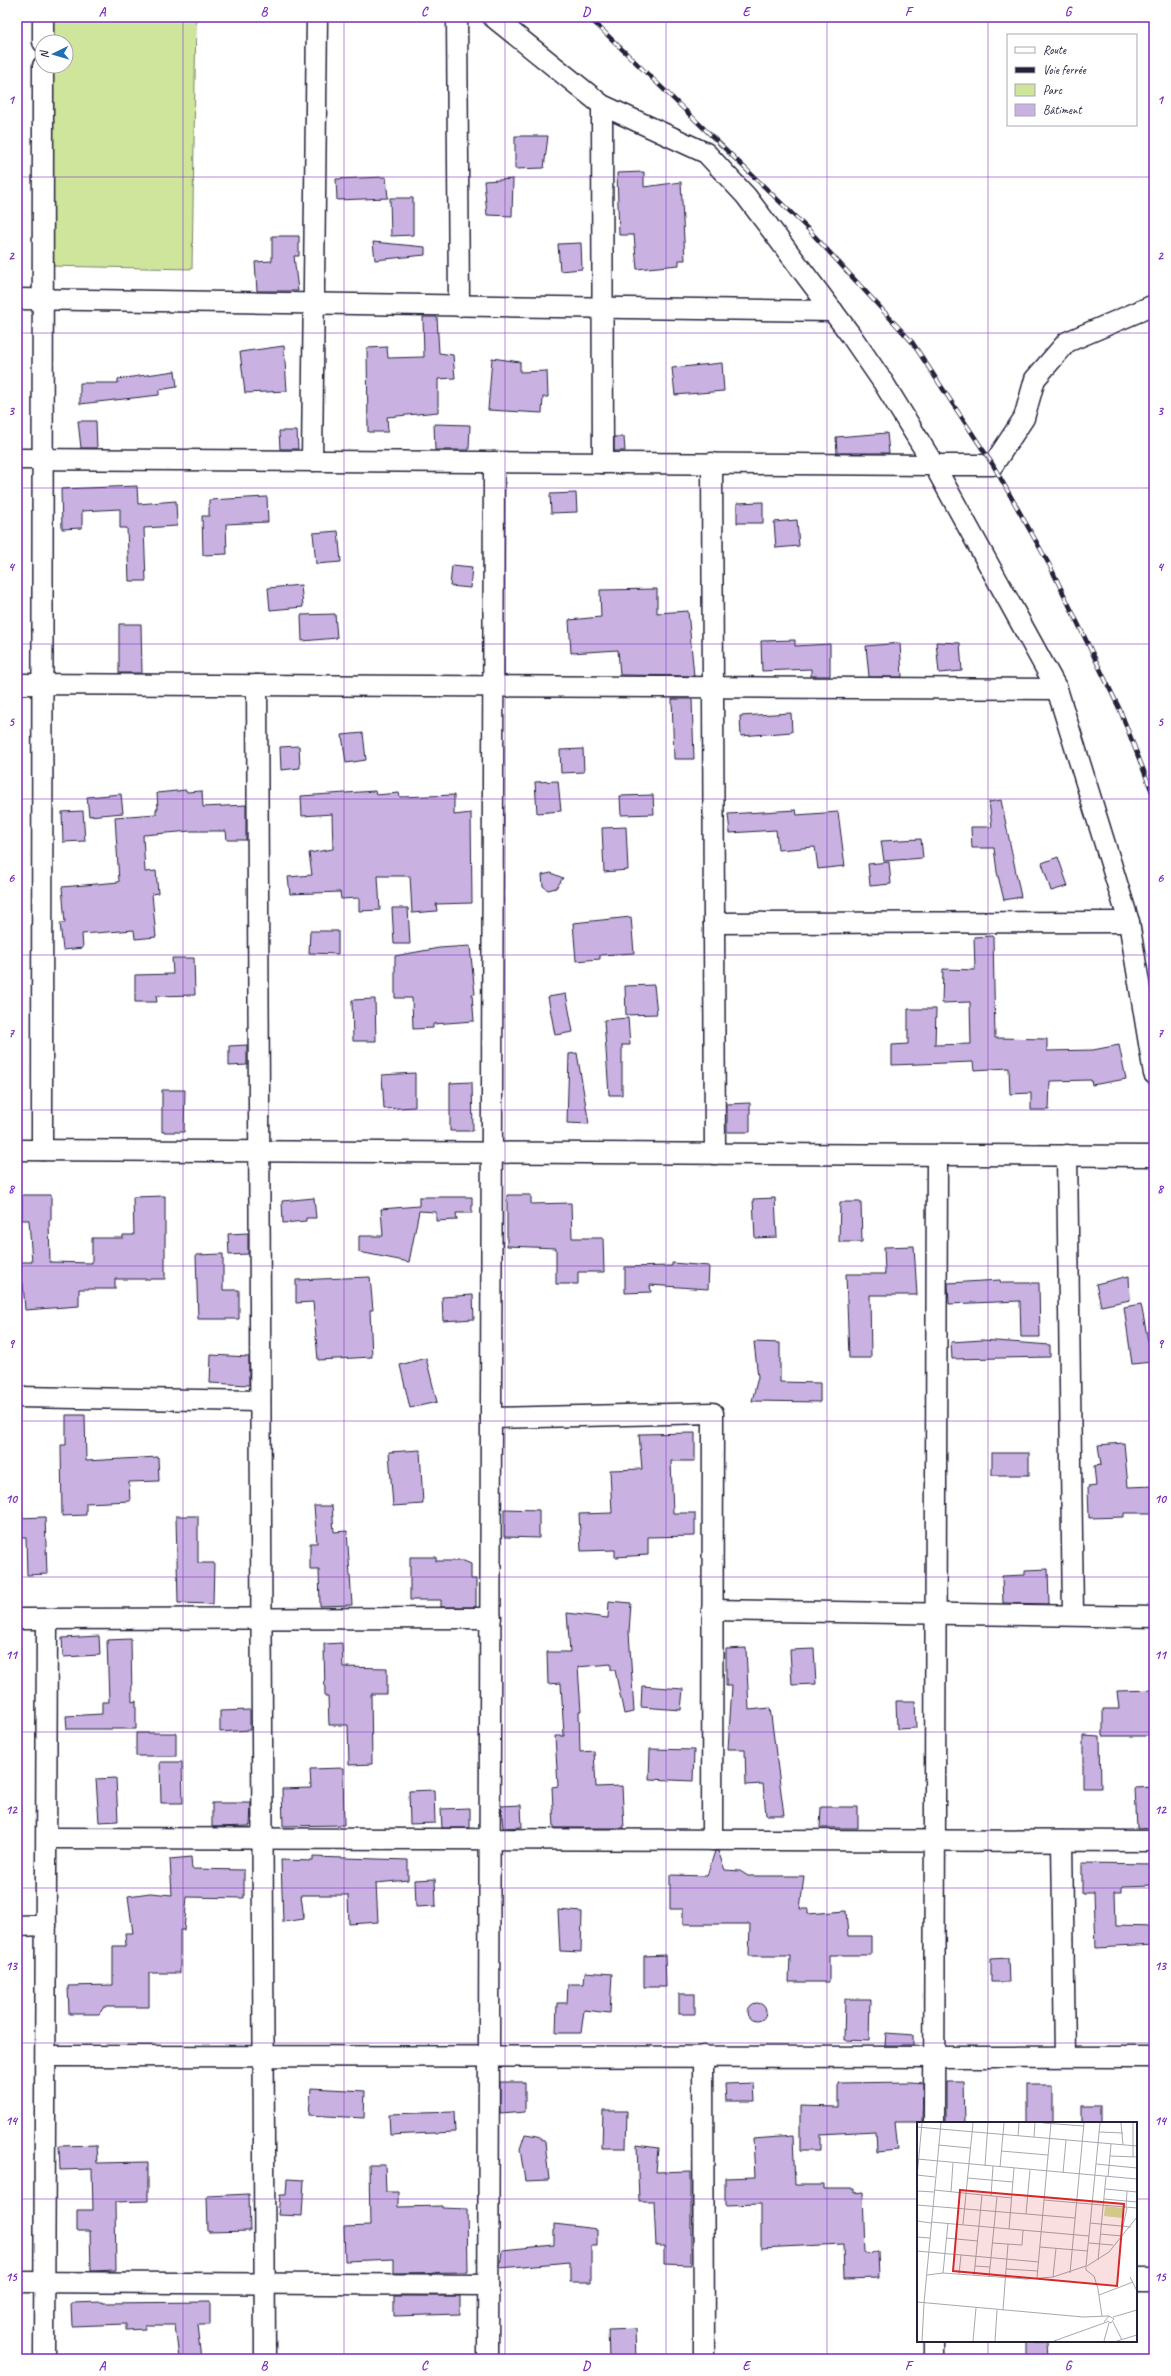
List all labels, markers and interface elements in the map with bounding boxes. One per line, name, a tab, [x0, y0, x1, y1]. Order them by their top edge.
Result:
text: A	[99, 4, 107, 20]
text: B	[261, 4, 269, 20]
text: C	[421, 4, 429, 20]
text: D	[582, 4, 591, 20]
text: E	[743, 4, 752, 20]
text: F	[905, 4, 914, 20]
text: G	[1065, 4, 1073, 20]
north arrow	[34, 34, 74, 74]
legend	[1007, 34, 1137, 126]
text: Route	[1043, 42, 1067, 58]
text: N	[37, 49, 51, 59]
text: Voie ferrée	[1043, 62, 1087, 78]
text: Parc	[1043, 82, 1063, 98]
text: 1	[8, 92, 16, 108]
text: 1	[1157, 92, 1165, 108]
text: Bâtiment	[1043, 102, 1082, 118]
text: 2	[8, 248, 15, 264]
text: 2	[1157, 248, 1164, 264]
text: 3	[8, 403, 15, 419]
text: 3	[1157, 403, 1164, 419]
text: 4	[8, 559, 16, 575]
text: 4	[1157, 559, 1165, 575]
text: 5	[8, 714, 15, 730]
text: 5	[1157, 714, 1164, 730]
text: 6	[8, 870, 15, 886]
text: 6	[1157, 870, 1164, 886]
text: 7	[8, 1025, 15, 1041]
text: 7	[1157, 1025, 1164, 1041]
text: 8	[8, 1181, 16, 1197]
text: 8	[1157, 1181, 1165, 1197]
text: 9	[8, 1336, 15, 1352]
text: 9	[1157, 1336, 1164, 1352]
text: 10	[5, 1491, 18, 1507]
text: 10	[1154, 1491, 1167, 1507]
text: 11	[5, 1647, 19, 1663]
text: 11	[1154, 1647, 1168, 1663]
text: 12	[5, 1802, 18, 1818]
text: 12	[1154, 1802, 1167, 1818]
text: 13	[5, 1958, 18, 1974]
text: 13	[1154, 1958, 1167, 1974]
text: 14	[5, 2113, 19, 2129]
text: 14	[1154, 2113, 1168, 2129]
inset map	[917, 2122, 1137, 2342]
text: 15	[5, 2269, 18, 2285]
text: 15	[1154, 2269, 1167, 2285]
text: A	[99, 2358, 107, 2374]
text: B	[261, 2358, 269, 2374]
text: C	[421, 2358, 429, 2374]
text: D	[582, 2358, 591, 2374]
text: E	[743, 2358, 752, 2374]
text: F	[905, 2358, 914, 2374]
text: G	[1065, 2358, 1073, 2374]

